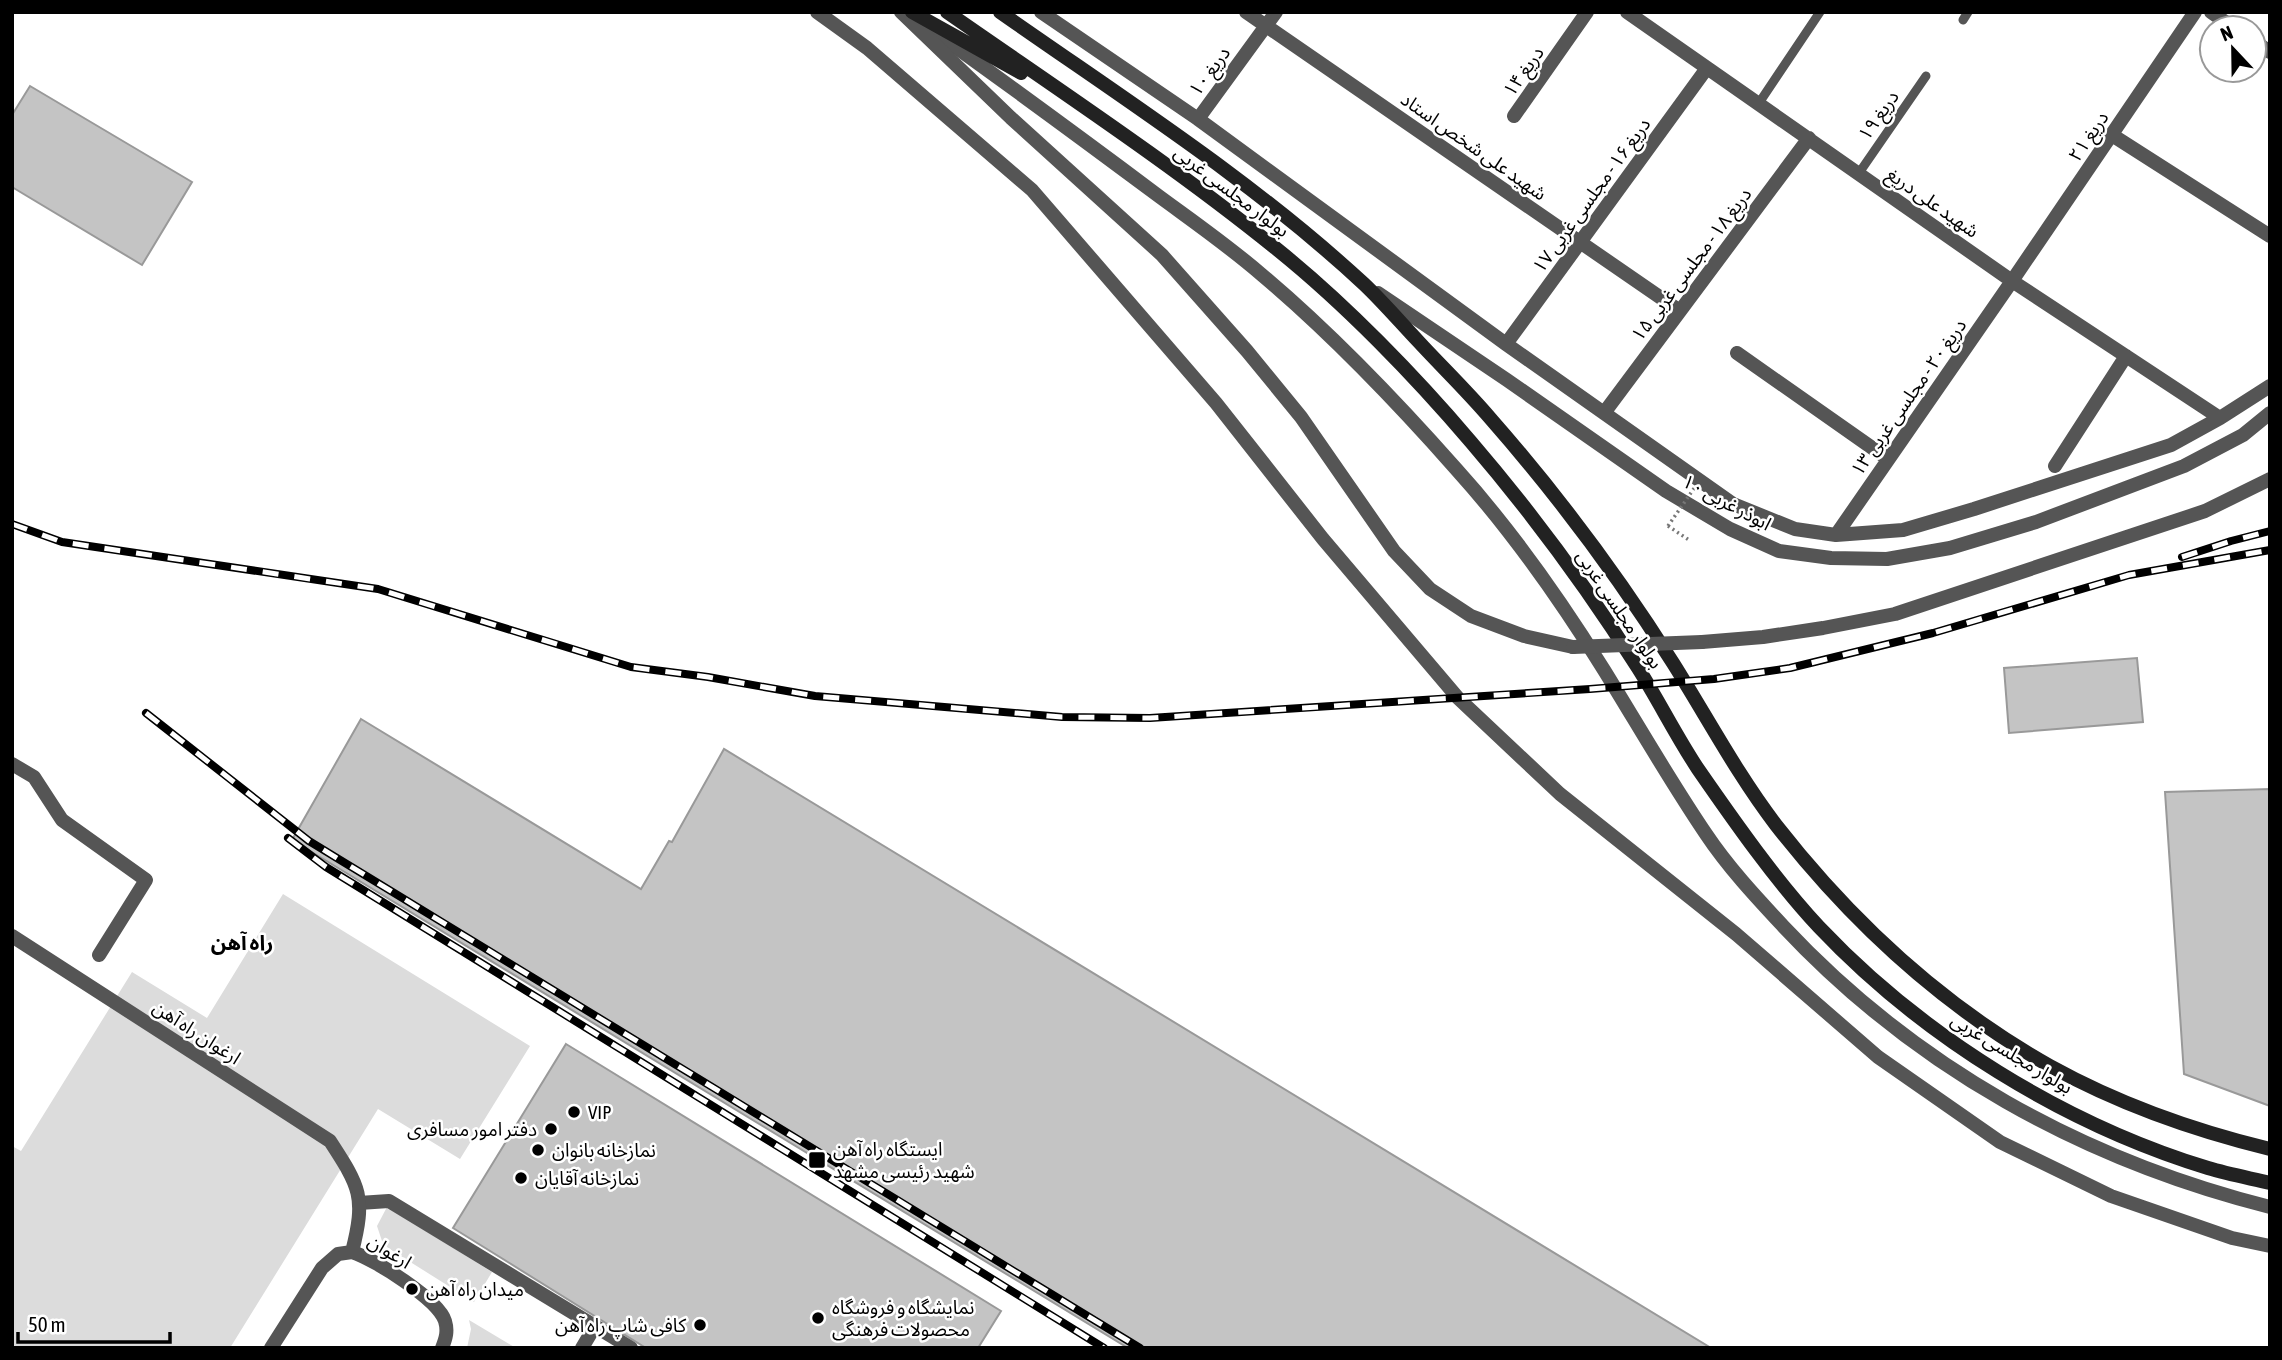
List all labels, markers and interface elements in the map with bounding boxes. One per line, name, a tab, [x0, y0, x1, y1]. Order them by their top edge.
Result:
north arrow	[2198, 14, 2268, 84]
text: N	[2217, 21, 2236, 46]
street label: دریغ ۱۰	[1184, 42, 1237, 102]
street label: دریغ ۱۴	[1498, 42, 1551, 102]
street label: دریغ ۱۹	[1853, 86, 1906, 146]
street label: شهید علی شخص استاد	[1396, 88, 1551, 205]
street label: دریغ ۲۱	[2063, 107, 2116, 167]
street label: دریغ ۱۶ - مجلسی غربی ۱۷	[1527, 113, 1658, 279]
street label: بولوار مجلسی غربی	[1170, 141, 1294, 242]
street label: شهید علی دریغ	[1880, 162, 1983, 245]
street label: دریغ ۱۸ - مجلسی غربی ۱۵	[1626, 183, 1759, 347]
street label: دریغ ۲۰ - مجلسی غربی ۱۳	[1846, 314, 1974, 482]
street label: ابوذر غربی ۱۰	[1678, 469, 1775, 535]
street label: بولوار مجلسی غربی	[1571, 546, 1668, 673]
district label: راه آهن	[211, 930, 273, 955]
street label: ارغوان راه آهن	[148, 995, 245, 1069]
street label: بولوار مجلسی غربی	[1947, 1008, 2077, 1099]
place label: VIP	[588, 1101, 611, 1123]
marker: VIP	[566, 1104, 582, 1120]
place label: دفتر امور مسافری	[407, 1118, 537, 1141]
marker: دفتر امور مسافری	[543, 1121, 559, 1137]
place label: ایستگاه راه آهن شهید رئیسی مشهد	[833, 1138, 975, 1183]
place label: نمازخانه بانوان	[552, 1139, 656, 1162]
marker: نمازخانه بانوان	[530, 1142, 546, 1158]
marker: ایستگاه راه آهن شهید رئیسی مشهد	[807, 1150, 827, 1170]
place label: نمازخانه آقایان	[535, 1167, 639, 1190]
marker: نمازخانه آقایان	[513, 1170, 529, 1186]
street label: ارغوان	[364, 1229, 416, 1274]
place label: میدان راه آهن	[426, 1278, 524, 1301]
marker: میدان راه آهن	[404, 1281, 420, 1297]
place label: نمایشگاه و فروشگاه محصولات فرهنگی	[832, 1296, 974, 1341]
scale bar	[18, 1300, 170, 1344]
marker: نمایشگاه و فروشگاه محصولات فرهنگی	[810, 1310, 826, 1326]
text: 50 m	[28, 1312, 66, 1336]
place label: کافی شاپ راه آهن	[555, 1314, 687, 1339]
marker: کافی شاپ راه آهن	[692, 1317, 708, 1333]

